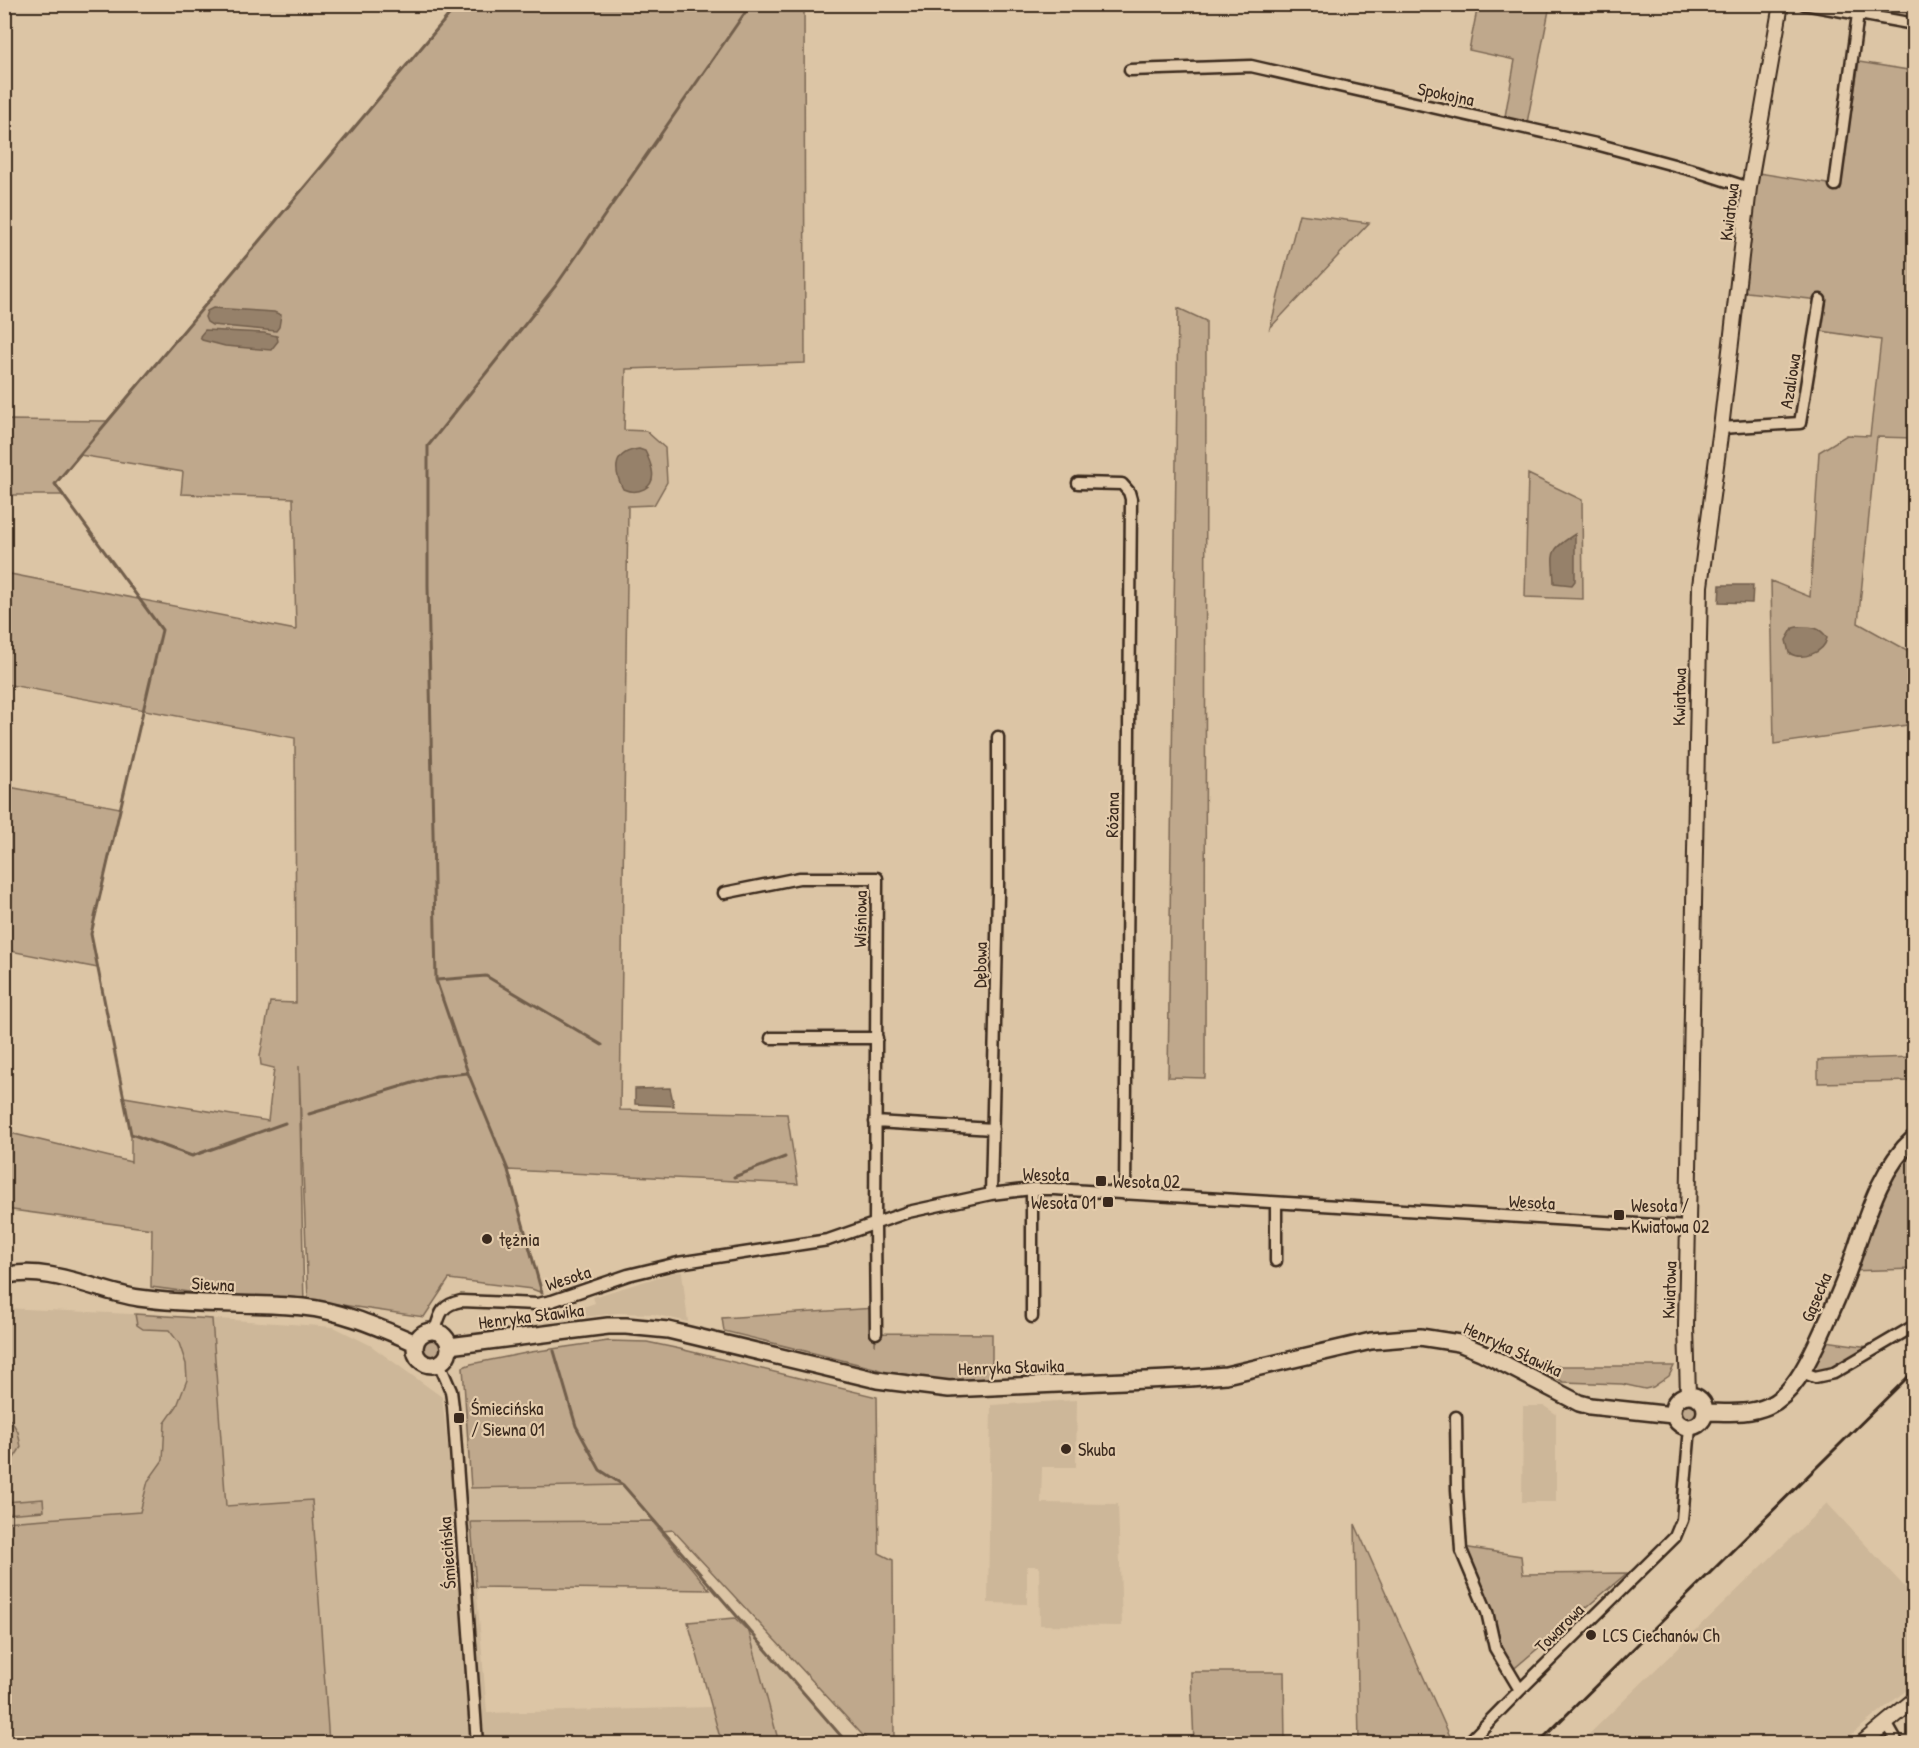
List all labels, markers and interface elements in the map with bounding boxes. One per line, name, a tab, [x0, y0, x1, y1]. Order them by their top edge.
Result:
street label: Spokojna	[1415, 76, 1477, 112]
street label: Kwiatowa	[1713, 182, 1745, 242]
street label: Azaliowa	[1773, 352, 1807, 410]
street label: Kwiatowa	[1666, 668, 1692, 726]
street label: Różana	[1099, 792, 1125, 838]
street label: Wiśniowa	[847, 890, 873, 948]
street label: Dębowa	[967, 942, 993, 988]
street label: Wesoła	[1023, 1162, 1069, 1187]
place label: Wesoła 02	[1113, 1169, 1181, 1194]
marker: Wesoła 02	[1094, 1174, 1108, 1188]
street label: Wesoła	[1508, 1188, 1556, 1216]
place label: Wesoła 01	[1031, 1190, 1096, 1215]
place label: Wesoła / Kwiatowa 02	[1631, 1193, 1710, 1239]
marker: Wesoła 01	[1101, 1195, 1115, 1209]
marker: Wesoła / Kwiatowa 02	[1612, 1208, 1626, 1222]
place label: tężnia	[499, 1227, 539, 1252]
marker: tężnia	[480, 1232, 494, 1246]
street label: Wesoła	[542, 1259, 594, 1297]
street label: Kwiatowa	[1656, 1261, 1682, 1319]
street label: Gąsecka	[1794, 1268, 1838, 1326]
street label: Siewna	[191, 1270, 235, 1298]
street label: Henryka Sławika	[477, 1297, 585, 1335]
street label: Henryka Sławika	[1460, 1315, 1566, 1383]
street label: Henryka Sławika	[958, 1353, 1064, 1381]
place label: Śmiecińska / Siewna 01	[471, 1396, 544, 1442]
marker: Śmiecińska / Siewna 01	[452, 1411, 466, 1425]
place label: Skuba	[1078, 1437, 1115, 1462]
marker: Skuba	[1059, 1442, 1073, 1456]
street label: Śmiecińska	[432, 1516, 462, 1590]
street label: Towarowa	[1529, 1598, 1589, 1658]
place label: LCS Ciechanów Ch	[1603, 1623, 1720, 1648]
marker: LCS Ciechanów Ch	[1584, 1628, 1598, 1642]

